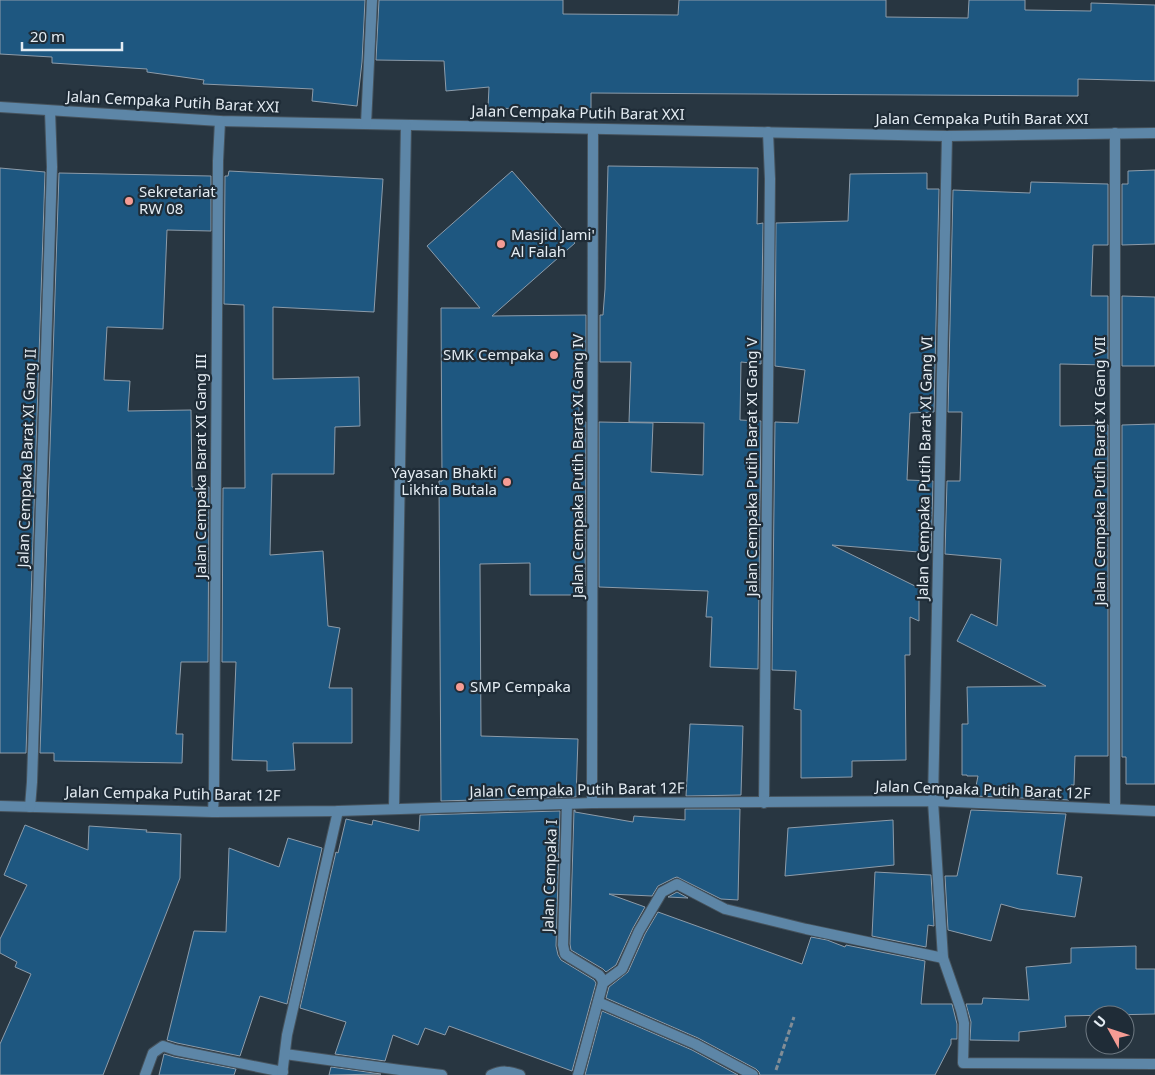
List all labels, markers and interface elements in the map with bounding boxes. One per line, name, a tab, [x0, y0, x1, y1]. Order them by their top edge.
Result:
scale bar	[22, 20, 122, 52]
text: 20 m	[30, 26, 65, 46]
street label: Jalan Cempaka Putih Barat XXI	[64, 85, 280, 117]
street label: Jalan Cempaka Putih Barat XXI	[469, 100, 685, 124]
street label: Jalan Cempaka Putih Barat XXI	[873, 108, 1089, 128]
place label: Sekretariat RW 08	[139, 181, 216, 218]
marker: Sekretariat RW 08	[123, 195, 135, 207]
place label: Masjid Jami' Al Falah	[511, 224, 595, 261]
marker: Masjid Jami' Al Falah	[495, 238, 507, 250]
street label: Jalan Cempaka Putih Barat XI Gang IV	[567, 334, 587, 600]
street label: Jalan Cempaka Putih Barat XI Gang VI	[912, 336, 936, 602]
street label: Jalan Cempaka Putih Barat XI Gang VII	[1089, 336, 1109, 608]
street label: Jalan Cempaka Putih Barat XI Gang V	[741, 338, 761, 599]
place label: SMK Cempaka	[443, 344, 544, 364]
street label: Jalan Cempaka Barat XI Gang II	[12, 348, 40, 570]
marker: SMK Cempaka	[548, 349, 560, 361]
street label: Jalan Cempaka Barat XI Gang III	[190, 354, 210, 580]
place label: Yayasan Bhakti Likhita Butala	[391, 462, 497, 499]
marker: Yayasan Bhakti Likhita Butala	[501, 476, 513, 488]
place label: SMP Cempaka	[470, 676, 571, 696]
marker: SMP Cempaka	[454, 681, 466, 693]
street label: Jalan Cempaka Putih Barat 12F	[873, 775, 1091, 803]
street label: Jalan Cempaka Putih Barat 12F	[467, 777, 685, 801]
street label: Jalan Cempaka Putih Barat 12F	[63, 781, 281, 805]
street label: Jalan Cempaka I	[537, 819, 561, 935]
north arrow	[1085, 1005, 1135, 1055]
text: U	[1089, 1011, 1110, 1031]

